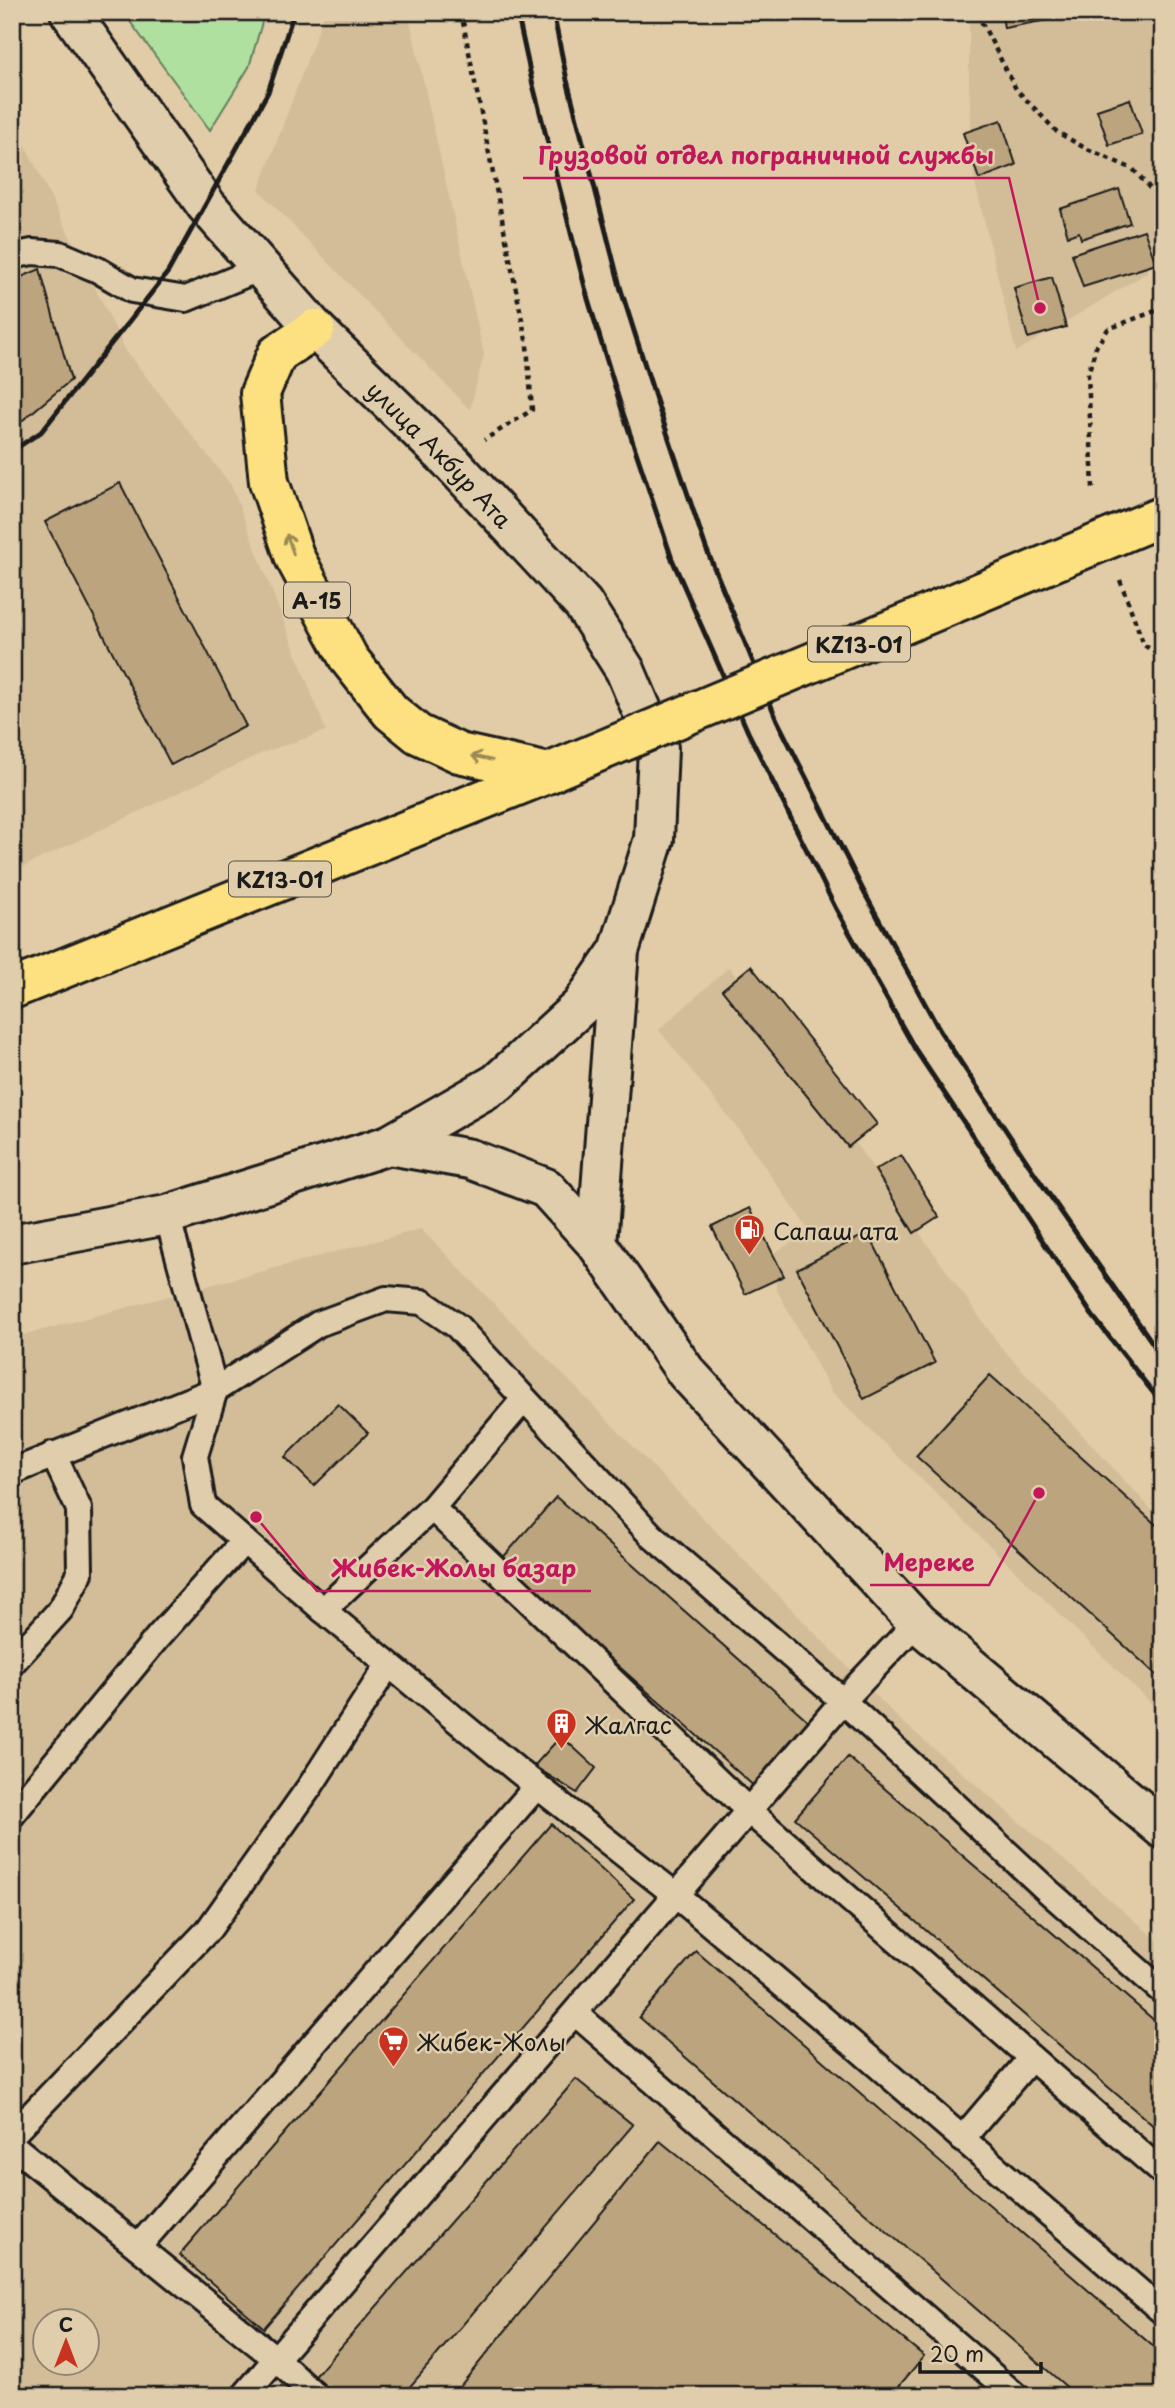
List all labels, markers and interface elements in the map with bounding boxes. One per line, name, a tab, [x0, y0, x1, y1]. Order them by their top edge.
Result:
callout: Грузовой отдел пограничной службы	[523, 133, 1009, 178]
text: Грузовой отдел пограничной службы	[538, 136, 994, 172]
street label: улица Акбур Ата	[360, 372, 521, 535]
one-way arrow	[283, 533, 295, 555]
road number: A-15	[284, 582, 350, 618]
road number: KZ13-01	[808, 626, 910, 662]
one-way arrow	[471, 751, 494, 764]
road number: KZ13-01	[229, 862, 331, 896]
fuel station icon: Сапаш ата	[733, 1213, 767, 1257]
place label: Сапаш ата	[773, 1213, 899, 1248]
callout: Мереке	[870, 1540, 989, 1585]
text: Мереке	[883, 1543, 975, 1579]
callout: Жибек-Жолы базар	[317, 1546, 591, 1591]
text: Жибек-Жолы базар	[331, 1549, 576, 1585]
building icon: Жалгас	[545, 1707, 579, 1751]
place label: Жалгас	[584, 1707, 672, 1742]
supermarket icon: Жибек-Жолы	[377, 2024, 411, 2068]
place label: Жибек-Жолы	[417, 2024, 566, 2059]
north arrow	[32, 2306, 102, 2376]
text: С	[59, 2310, 73, 2338]
scale bar	[920, 2331, 1040, 2375]
text: 20 m	[930, 2337, 984, 2369]

